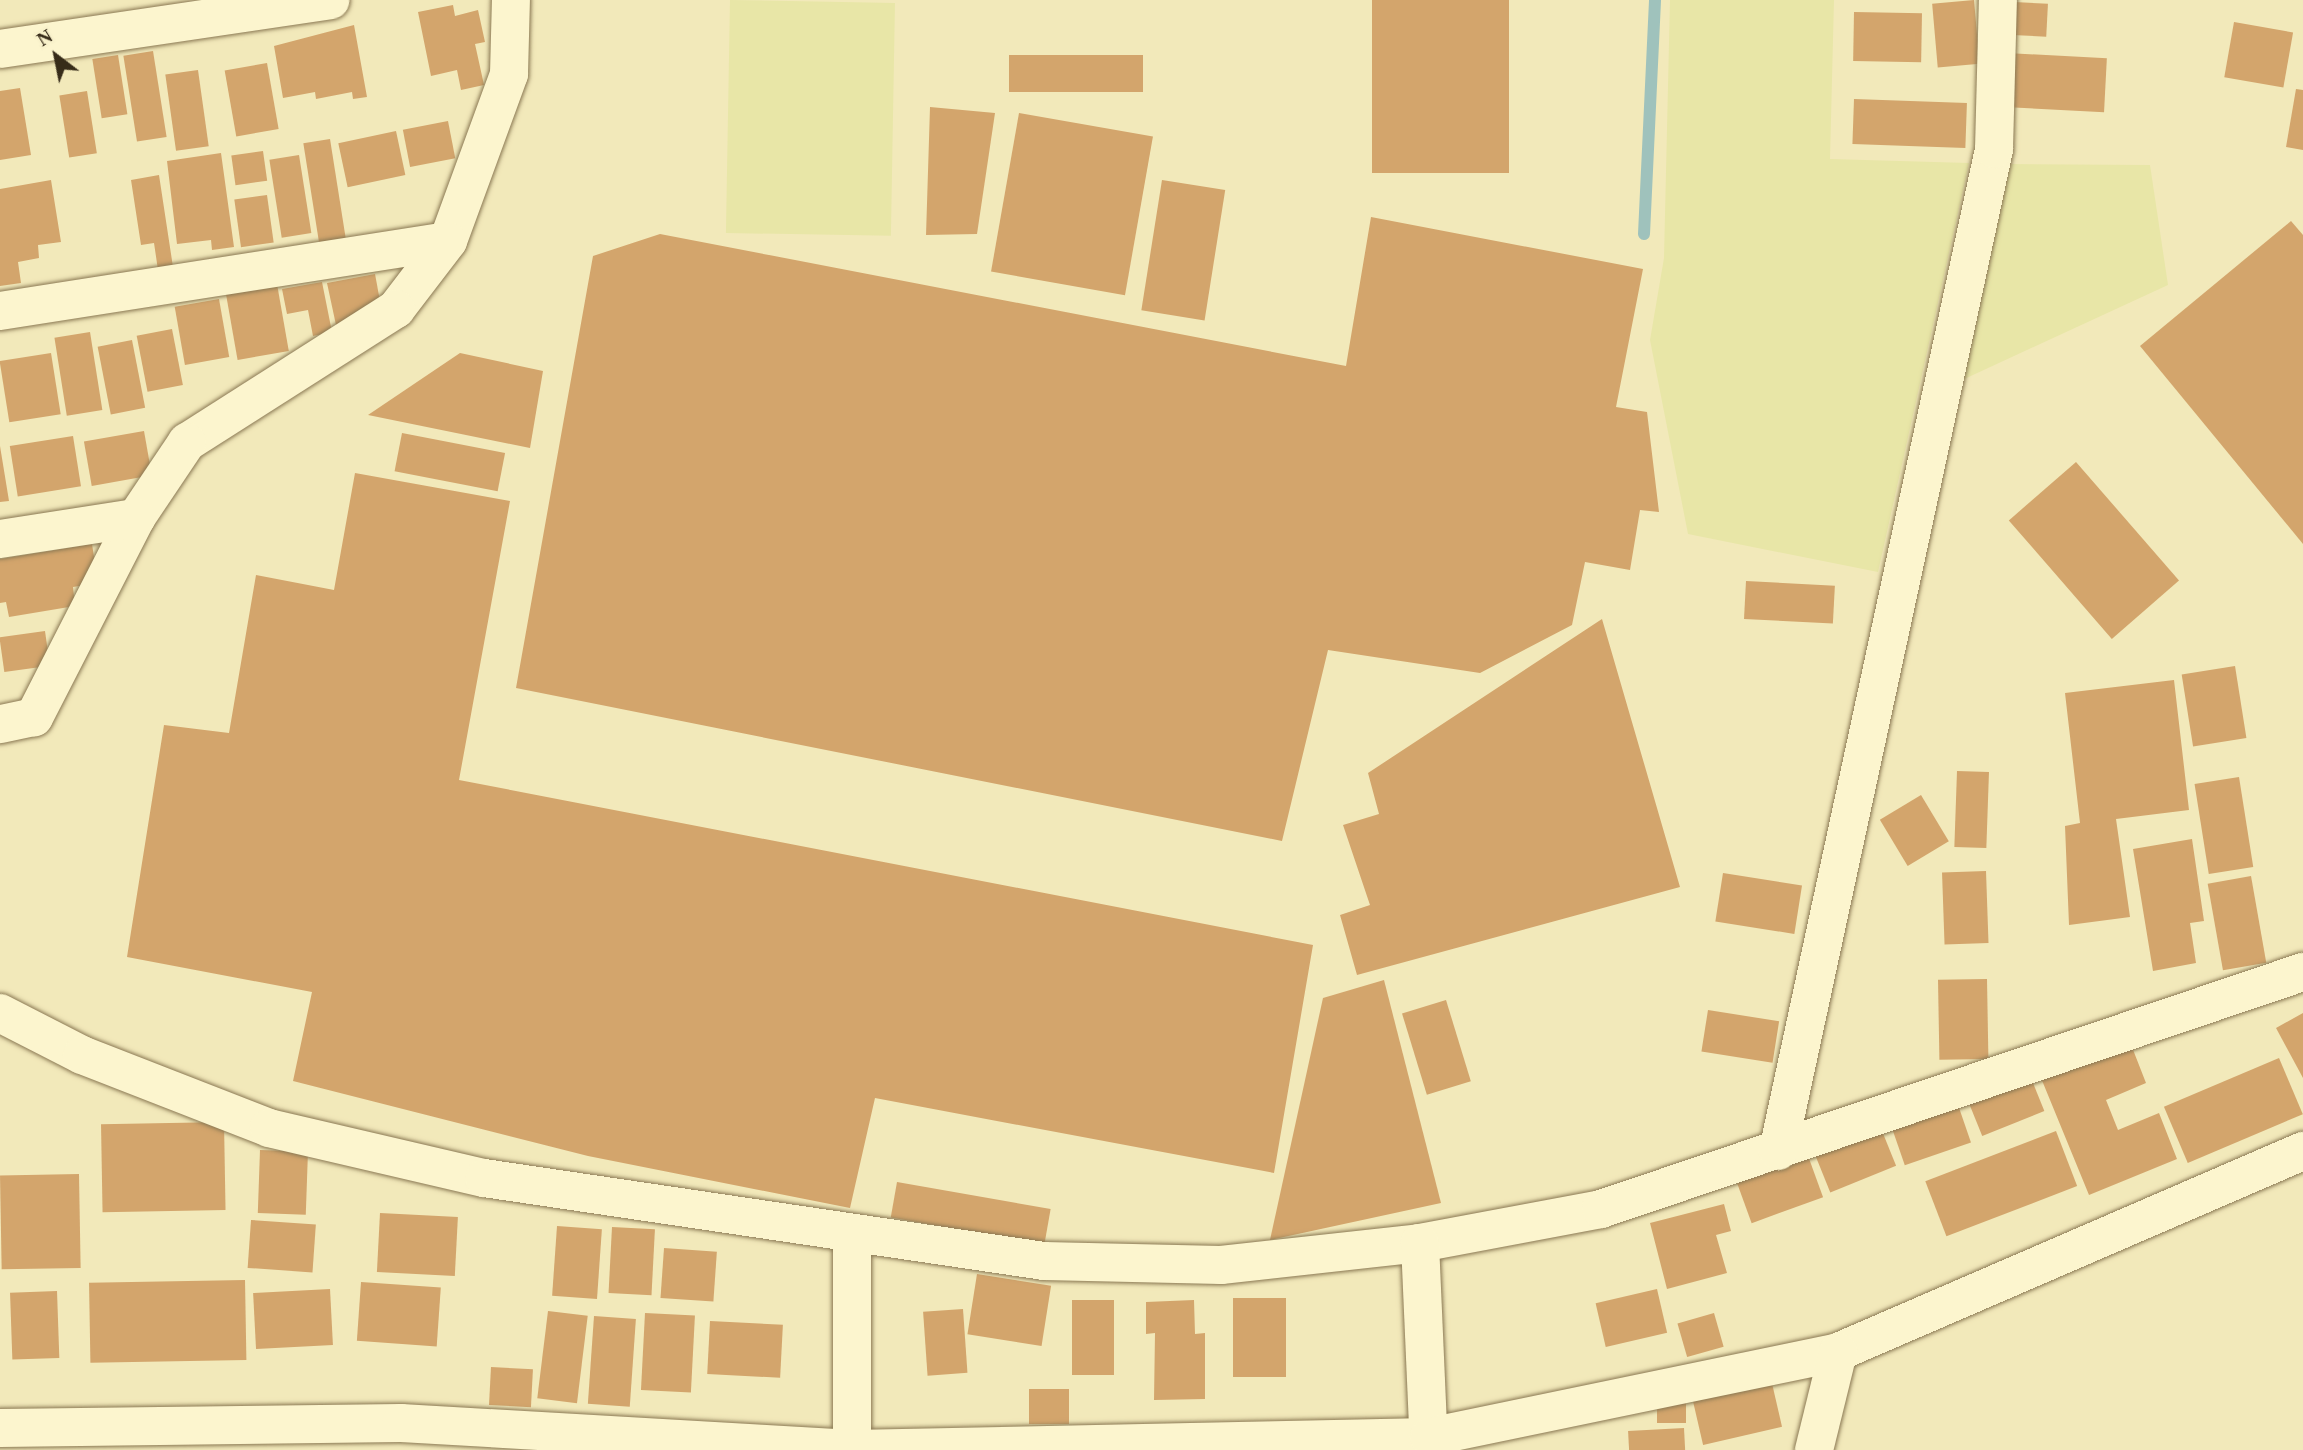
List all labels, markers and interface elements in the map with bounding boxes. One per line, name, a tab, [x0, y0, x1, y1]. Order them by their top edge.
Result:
north arrow	[21, 21, 91, 91]
text: N	[33, 25, 56, 50]

